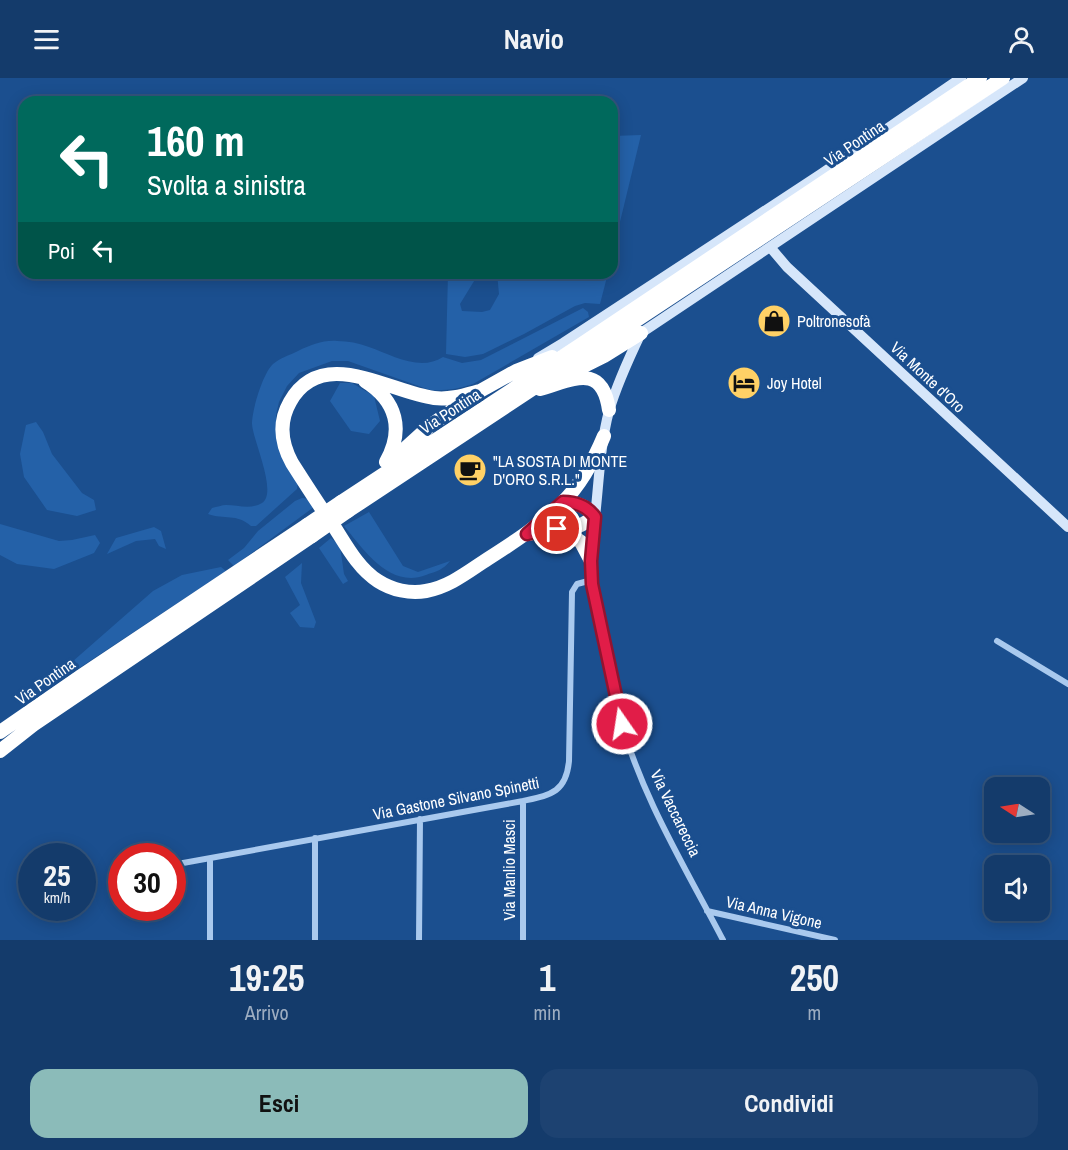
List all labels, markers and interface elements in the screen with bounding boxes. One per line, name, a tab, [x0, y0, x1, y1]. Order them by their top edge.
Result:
text: Navio	[504, 21, 564, 57]
icon: menu	[30, 23, 63, 56]
icon: person	[1005, 23, 1038, 56]
text: 160 m	[147, 113, 245, 169]
street label: Via Pontina	[820, 114, 889, 171]
icon: left	[48, 120, 126, 198]
text: Svolta a sinistra	[147, 167, 306, 203]
icon: left	[87, 234, 120, 267]
text: Poi	[48, 236, 75, 266]
shop icon: Poltronesofà	[756, 303, 792, 339]
place label: Poltronesofà	[797, 310, 871, 332]
street label: Via Monte d'Oro	[886, 337, 970, 417]
hotel icon: Joy Hotel	[726, 365, 762, 401]
place label: Joy Hotel	[767, 372, 822, 394]
street label: Via Pontina	[415, 383, 485, 439]
place label: "LA SOSTA DI MONTE D'ORO S.R.L."	[493, 450, 627, 490]
cafe icon: "LA SOSTA DI MONTE D'ORO S.R.L."	[452, 452, 488, 488]
pin	[531, 503, 582, 554]
icon: arrive	[540, 512, 573, 545]
street label: Via Pontina	[11, 652, 80, 710]
position arrow	[590, 692, 654, 756]
street label: Via Vaccareccia	[645, 766, 707, 861]
street label: Via Gastone Silvano Spinetti	[371, 771, 541, 825]
north arrow	[984, 777, 1050, 843]
map controls	[984, 777, 1050, 921]
street label: Via Manlio Masci	[498, 819, 520, 921]
speed limit sign: 30	[108, 843, 186, 921]
text: 25	[43, 855, 71, 895]
button: sound	[984, 855, 1050, 921]
text: km/h	[44, 887, 70, 908]
street label: Via Anna Vigone	[724, 890, 824, 934]
text: 19:25	[229, 954, 304, 1002]
text: 1	[539, 954, 555, 1002]
text: 250	[790, 954, 839, 1002]
text: Arrivo	[245, 999, 289, 1026]
text: min	[533, 999, 561, 1026]
text: m	[808, 999, 821, 1026]
button: Esci	[30, 1069, 528, 1138]
button: Condividi	[540, 1069, 1038, 1138]

